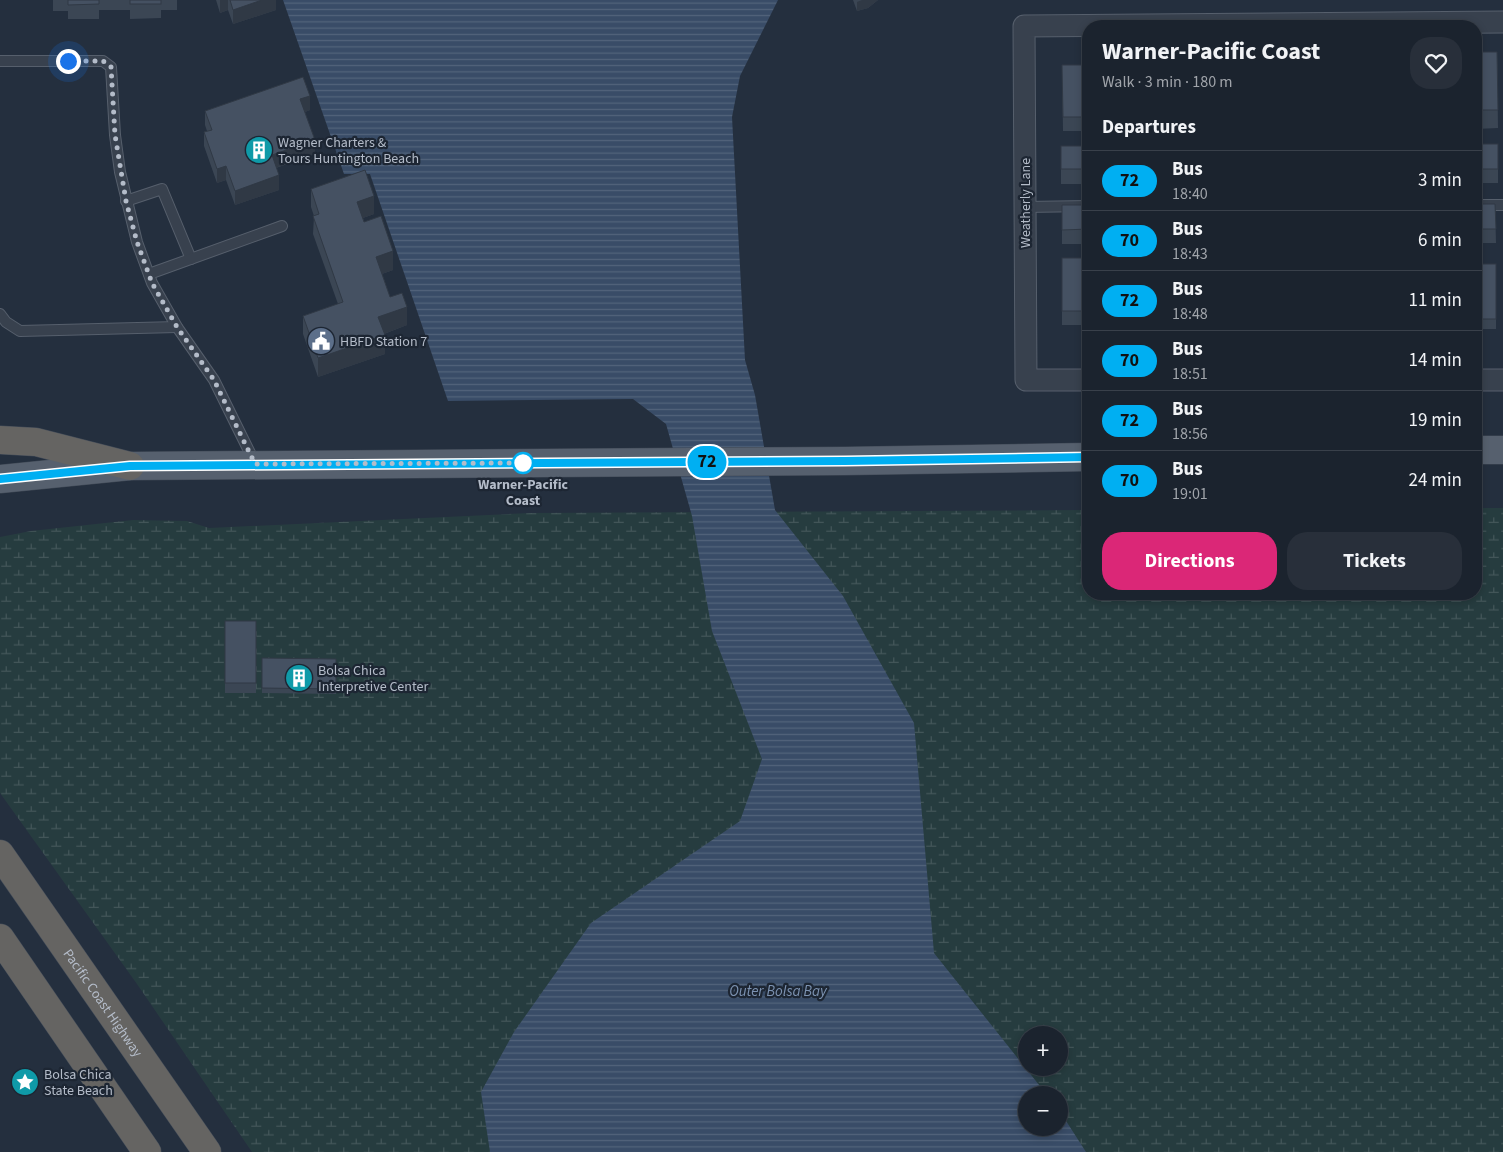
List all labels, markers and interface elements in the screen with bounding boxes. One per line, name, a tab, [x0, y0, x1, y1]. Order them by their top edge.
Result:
text: Warner-Pacific Coast	[1102, 34, 1320, 69]
button: heart	[1410, 37, 1462, 89]
your location	[56, 49, 81, 74]
text: Walk · 3 min · 180 m	[1102, 71, 1233, 93]
text: Departures	[1102, 114, 1196, 141]
place label: Wagner Charters & Tours Huntington Beach	[278, 133, 419, 169]
building icon: Wagner Charters & Tours Huntington Beach	[244, 135, 274, 165]
text: Bus	[1172, 156, 1203, 183]
street label: Weatherly Lane	[1016, 158, 1036, 248]
text: 3 min	[1418, 167, 1462, 194]
text: 72	[1120, 168, 1139, 193]
text: 18:40	[1172, 183, 1208, 205]
text: Bus	[1172, 216, 1203, 243]
text: 6 min	[1418, 227, 1462, 254]
text: 70	[1120, 228, 1139, 253]
text: 18:43	[1172, 243, 1208, 265]
text: Bus	[1172, 276, 1203, 303]
text: 11 min	[1408, 287, 1462, 314]
text: 72	[1120, 288, 1139, 313]
text: 18:48	[1172, 303, 1208, 325]
public building icon: HBFD Station 7	[306, 326, 336, 356]
place label: HBFD Station 7	[340, 332, 427, 352]
text: Bus	[1172, 336, 1203, 363]
text: 14 min	[1408, 347, 1462, 374]
text: 70	[1120, 348, 1139, 373]
text: 18:51	[1172, 363, 1208, 385]
text: Bus	[1172, 396, 1203, 423]
text: 19 min	[1408, 407, 1462, 434]
text: 72	[1120, 408, 1139, 433]
text: 18:56	[1172, 423, 1208, 445]
line badge: 72	[684, 446, 730, 478]
text: 72	[697, 449, 717, 474]
marker: Warner-Pacific Coast	[512, 452, 534, 474]
text: Bus	[1172, 456, 1203, 483]
text: 24 min	[1408, 467, 1462, 494]
text: 70	[1120, 468, 1139, 493]
place label: Warner-Pacific Coast	[478, 475, 568, 511]
text: 19:01	[1172, 483, 1208, 505]
button: Directions	[1102, 532, 1277, 590]
button: Tickets	[1287, 532, 1462, 590]
place label: Bolsa Chica Interpretive Center	[318, 661, 428, 697]
building icon: Bolsa Chica Interpretive Center	[284, 663, 314, 693]
street label: Pacific Coast Highway	[58, 945, 147, 1062]
water label: Outer Bolsa Bay	[729, 981, 828, 1002]
map controls	[1018, 1026, 1068, 1136]
button: +	[1018, 1026, 1068, 1076]
place label: Bolsa Chica State Beach	[44, 1065, 113, 1101]
place icon: Bolsa Chica State Beach	[10, 1067, 40, 1097]
button: −	[1018, 1086, 1068, 1136]

